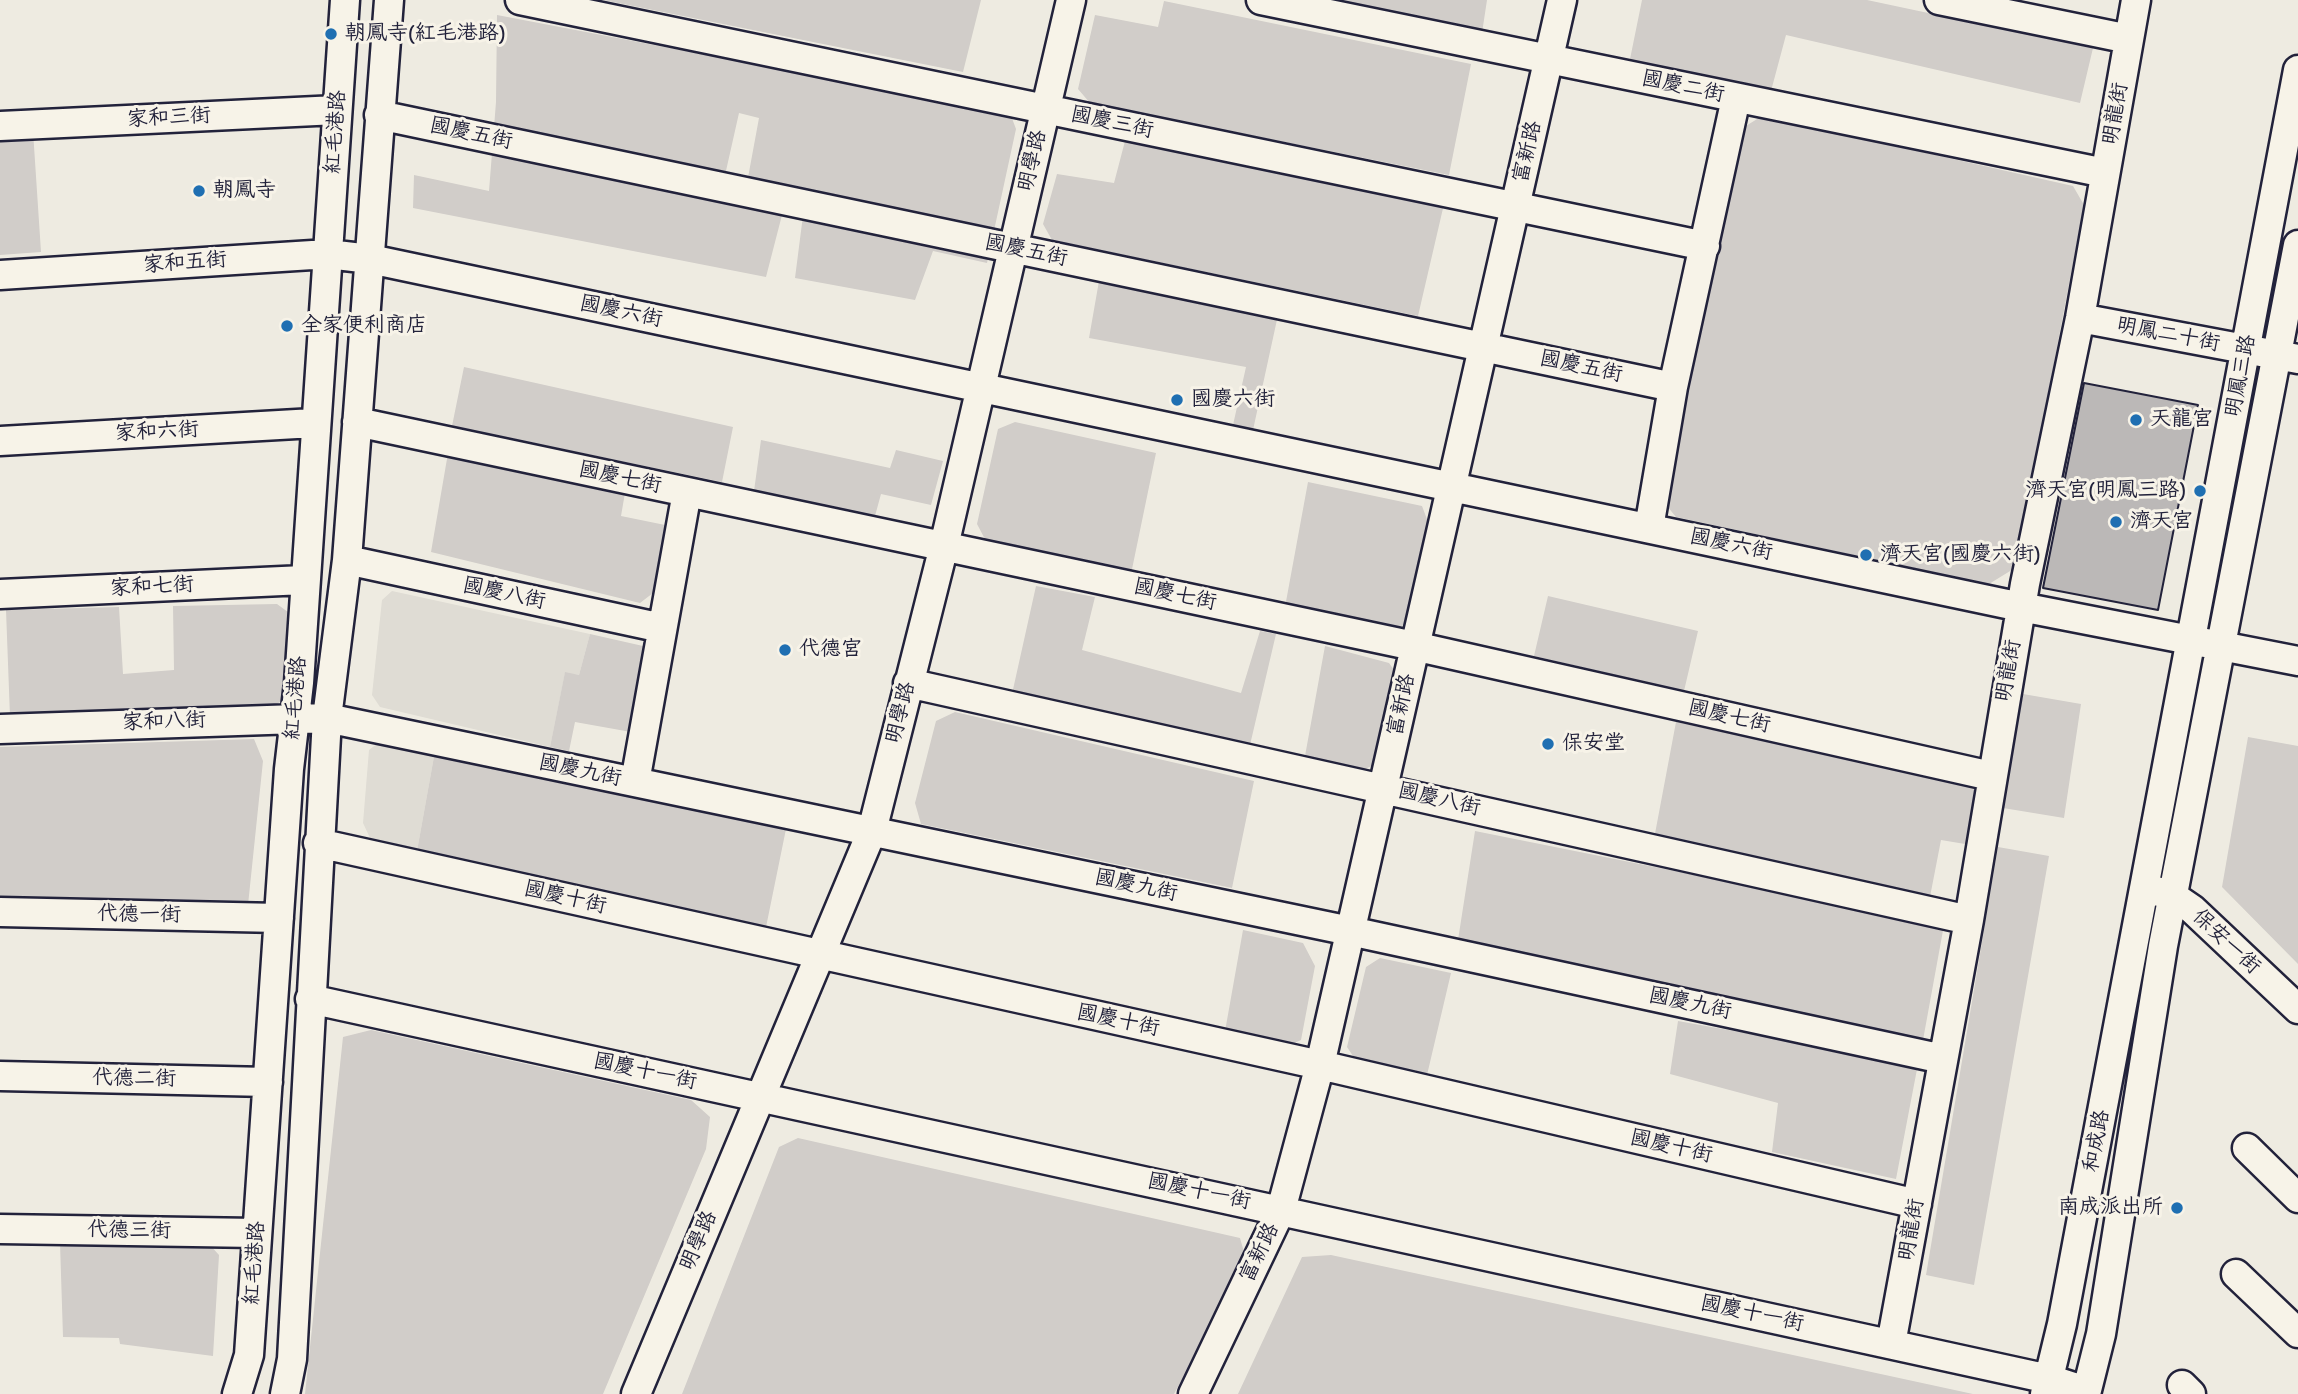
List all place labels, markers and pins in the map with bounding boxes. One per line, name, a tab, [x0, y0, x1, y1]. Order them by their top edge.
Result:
place label: 朝鳳寺(紅毛港路)	[345, 21, 506, 47]
marker: 朝鳳寺(紅毛港路)	[323, 26, 339, 42]
place label: 朝鳳寺	[213, 178, 276, 204]
marker: 朝鳳寺	[191, 183, 207, 199]
place label: 全家便利商店	[301, 313, 427, 339]
marker: 全家便利商店	[279, 318, 295, 334]
place label: 國慶六街	[1191, 387, 1275, 413]
marker: 國慶六街	[1169, 392, 1185, 408]
place label: 天龍宮	[2150, 407, 2213, 433]
marker: 天龍宮	[2128, 412, 2144, 428]
place label: 濟天宮(明鳳三路)	[2025, 478, 2186, 504]
marker: 濟天宮(明鳳三路)	[2192, 483, 2208, 499]
place label: 濟天宮	[2130, 509, 2193, 535]
marker: 濟天宮	[2108, 514, 2124, 530]
place label: 濟天宮(國慶六街)	[1880, 542, 2041, 568]
marker: 濟天宮(國慶六街)	[1858, 547, 1874, 563]
place label: 代德宮	[799, 637, 862, 663]
marker: 代德宮	[777, 642, 793, 658]
place label: 保安堂	[1562, 731, 1625, 757]
marker: 保安堂	[1540, 736, 1556, 752]
place label: 南成派出所	[2058, 1195, 2163, 1221]
marker: 南成派出所	[2169, 1200, 2185, 1216]

